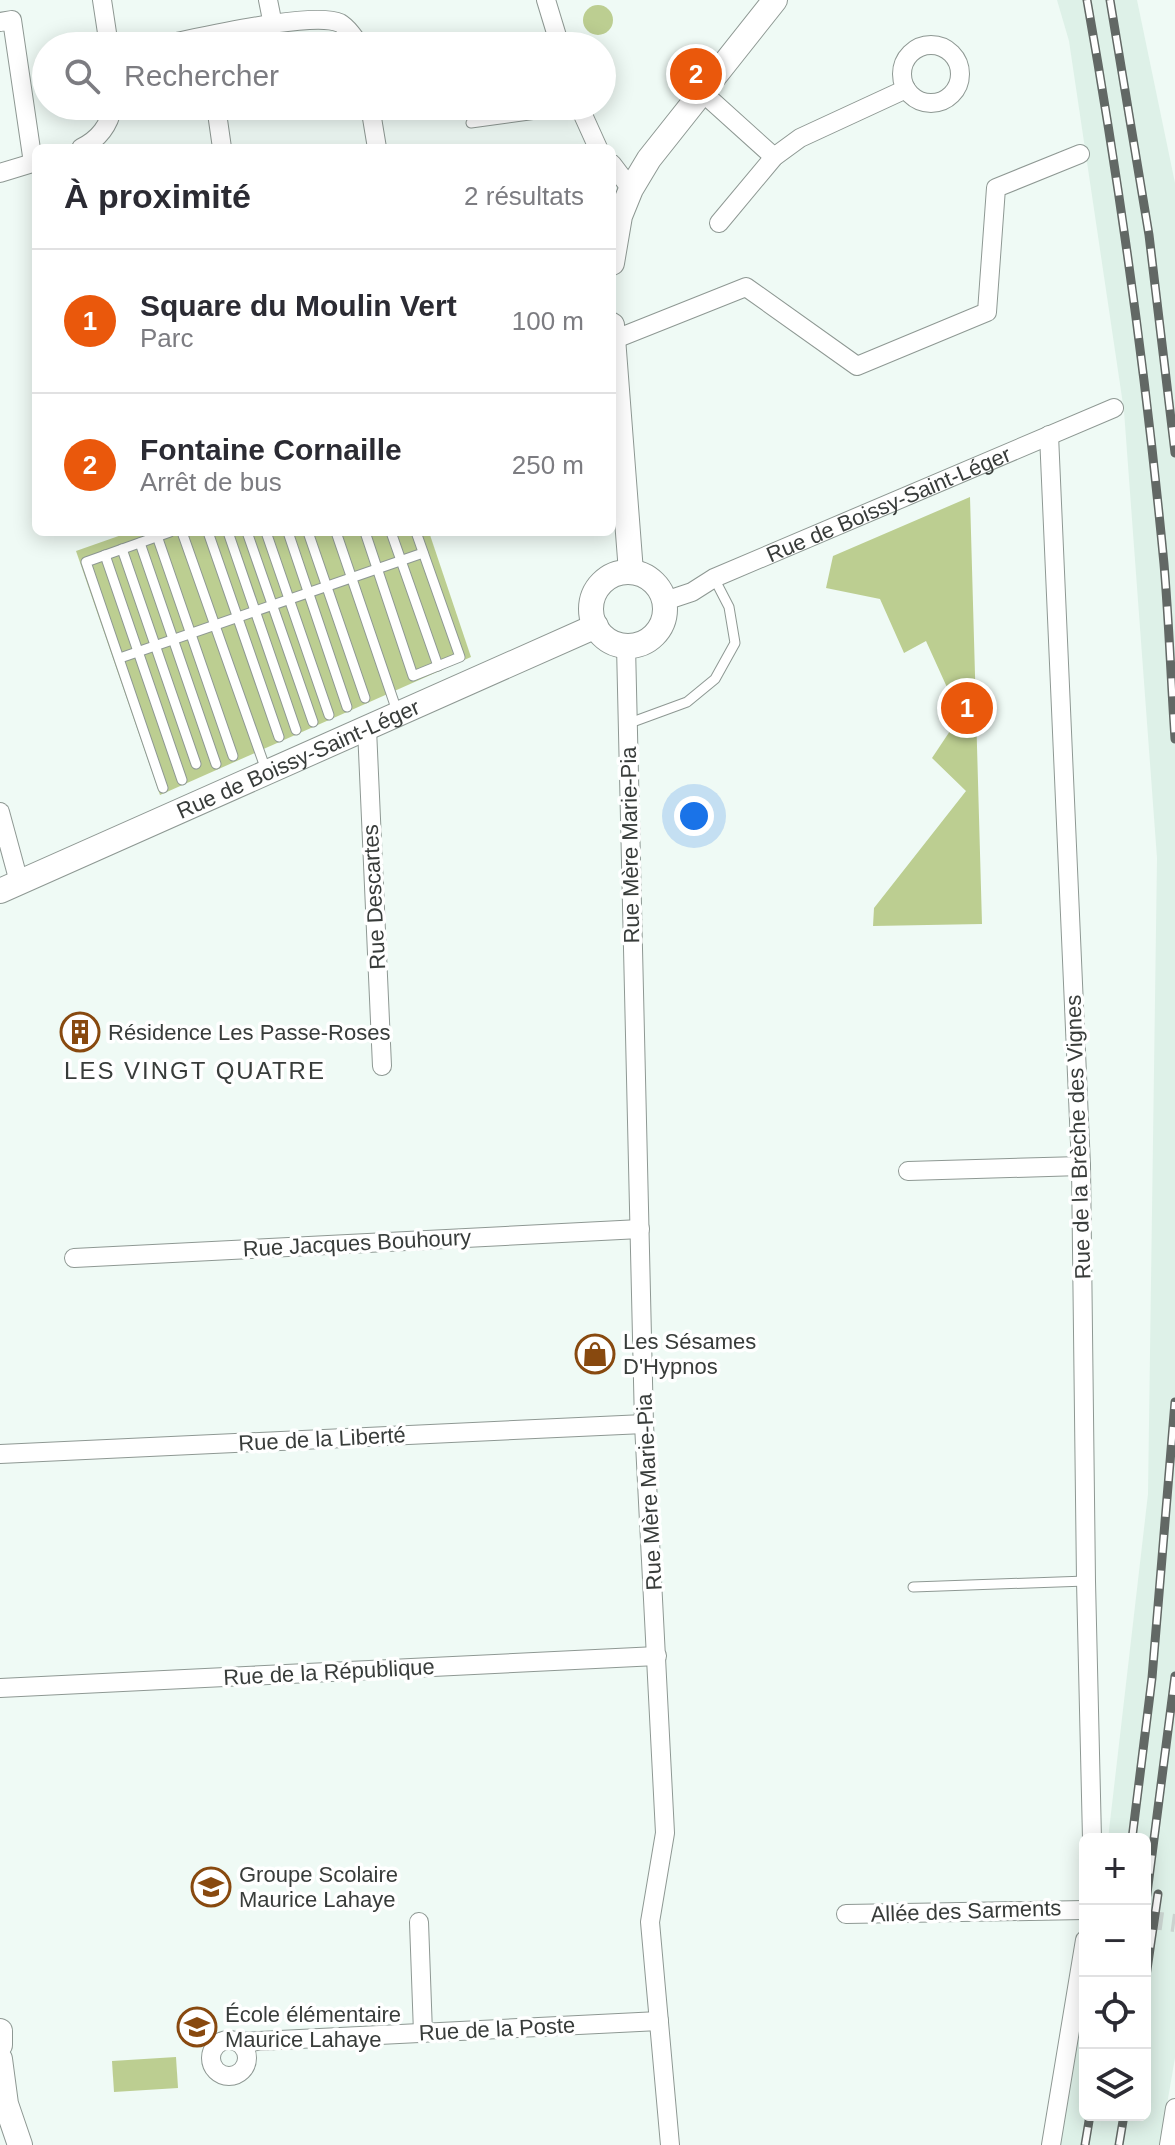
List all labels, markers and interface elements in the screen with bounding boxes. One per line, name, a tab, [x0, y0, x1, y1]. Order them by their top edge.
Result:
search box	[32, 32, 616, 120]
pin: 2	[670, 44, 722, 104]
icon: search	[60, 54, 104, 98]
text: Rechercher	[124, 59, 279, 92]
text: À proximité	[64, 177, 251, 215]
text: 2 résultats	[464, 181, 584, 211]
text: Square du Moulin Vert	[140, 289, 457, 322]
text: 1	[83, 306, 97, 336]
text: 100 m	[512, 306, 584, 336]
text: Parc	[140, 323, 193, 353]
text: Fontaine Cornaille	[140, 433, 402, 466]
street label: Rue de Boissy-Saint-Léger	[762, 441, 1014, 567]
text: 2	[83, 450, 97, 480]
text: 250 m	[512, 450, 584, 480]
text: Arrêt de bus	[140, 467, 282, 497]
pin: 1	[941, 678, 993, 738]
street label: Rue de Boissy-Saint-Léger	[173, 694, 423, 823]
street label: Rue Mère Marie-Pia	[616, 746, 644, 944]
your location	[674, 796, 714, 836]
street label: Rue Descartes	[358, 824, 390, 970]
street label: Rue de la Brèche des Vignes	[1061, 994, 1095, 1280]
building icon: Résidence Les Passe-Roses	[59, 1011, 101, 1053]
place label: Résidence Les Passe-Roses	[108, 1020, 390, 1045]
district label: LES VINGT QUATRE	[64, 1057, 326, 1084]
street label: Rue Jacques Bouhoury	[242, 1225, 472, 1261]
place label: Les Sésames D'Hypnos	[623, 1329, 756, 1379]
shop icon: Les Sésames D'Hypnos	[574, 1333, 616, 1375]
street label: Rue Mère Marie-Pia	[631, 1392, 667, 1591]
street label: Rue de la Liberté	[238, 1422, 406, 1456]
street label: Rue de la République	[223, 1654, 435, 1690]
map controls	[1079, 1833, 1151, 2121]
button: +	[1079, 1833, 1151, 1905]
place label: Groupe Scolaire Maurice Lahaye	[239, 1862, 398, 1912]
school or university icon: Groupe Scolaire Maurice Lahaye	[190, 1866, 232, 1908]
street label: Allée des Sarments	[870, 1895, 1062, 1927]
button: −	[1079, 1905, 1151, 1977]
button: locate	[1079, 1977, 1151, 2049]
place label: École élémentaire Maurice Lahaye	[225, 2002, 401, 2052]
school or university icon: École élémentaire Maurice Lahaye	[176, 2006, 218, 2048]
street label: Rue de la Poste	[418, 2012, 576, 2046]
button: layers	[1079, 2049, 1151, 2121]

